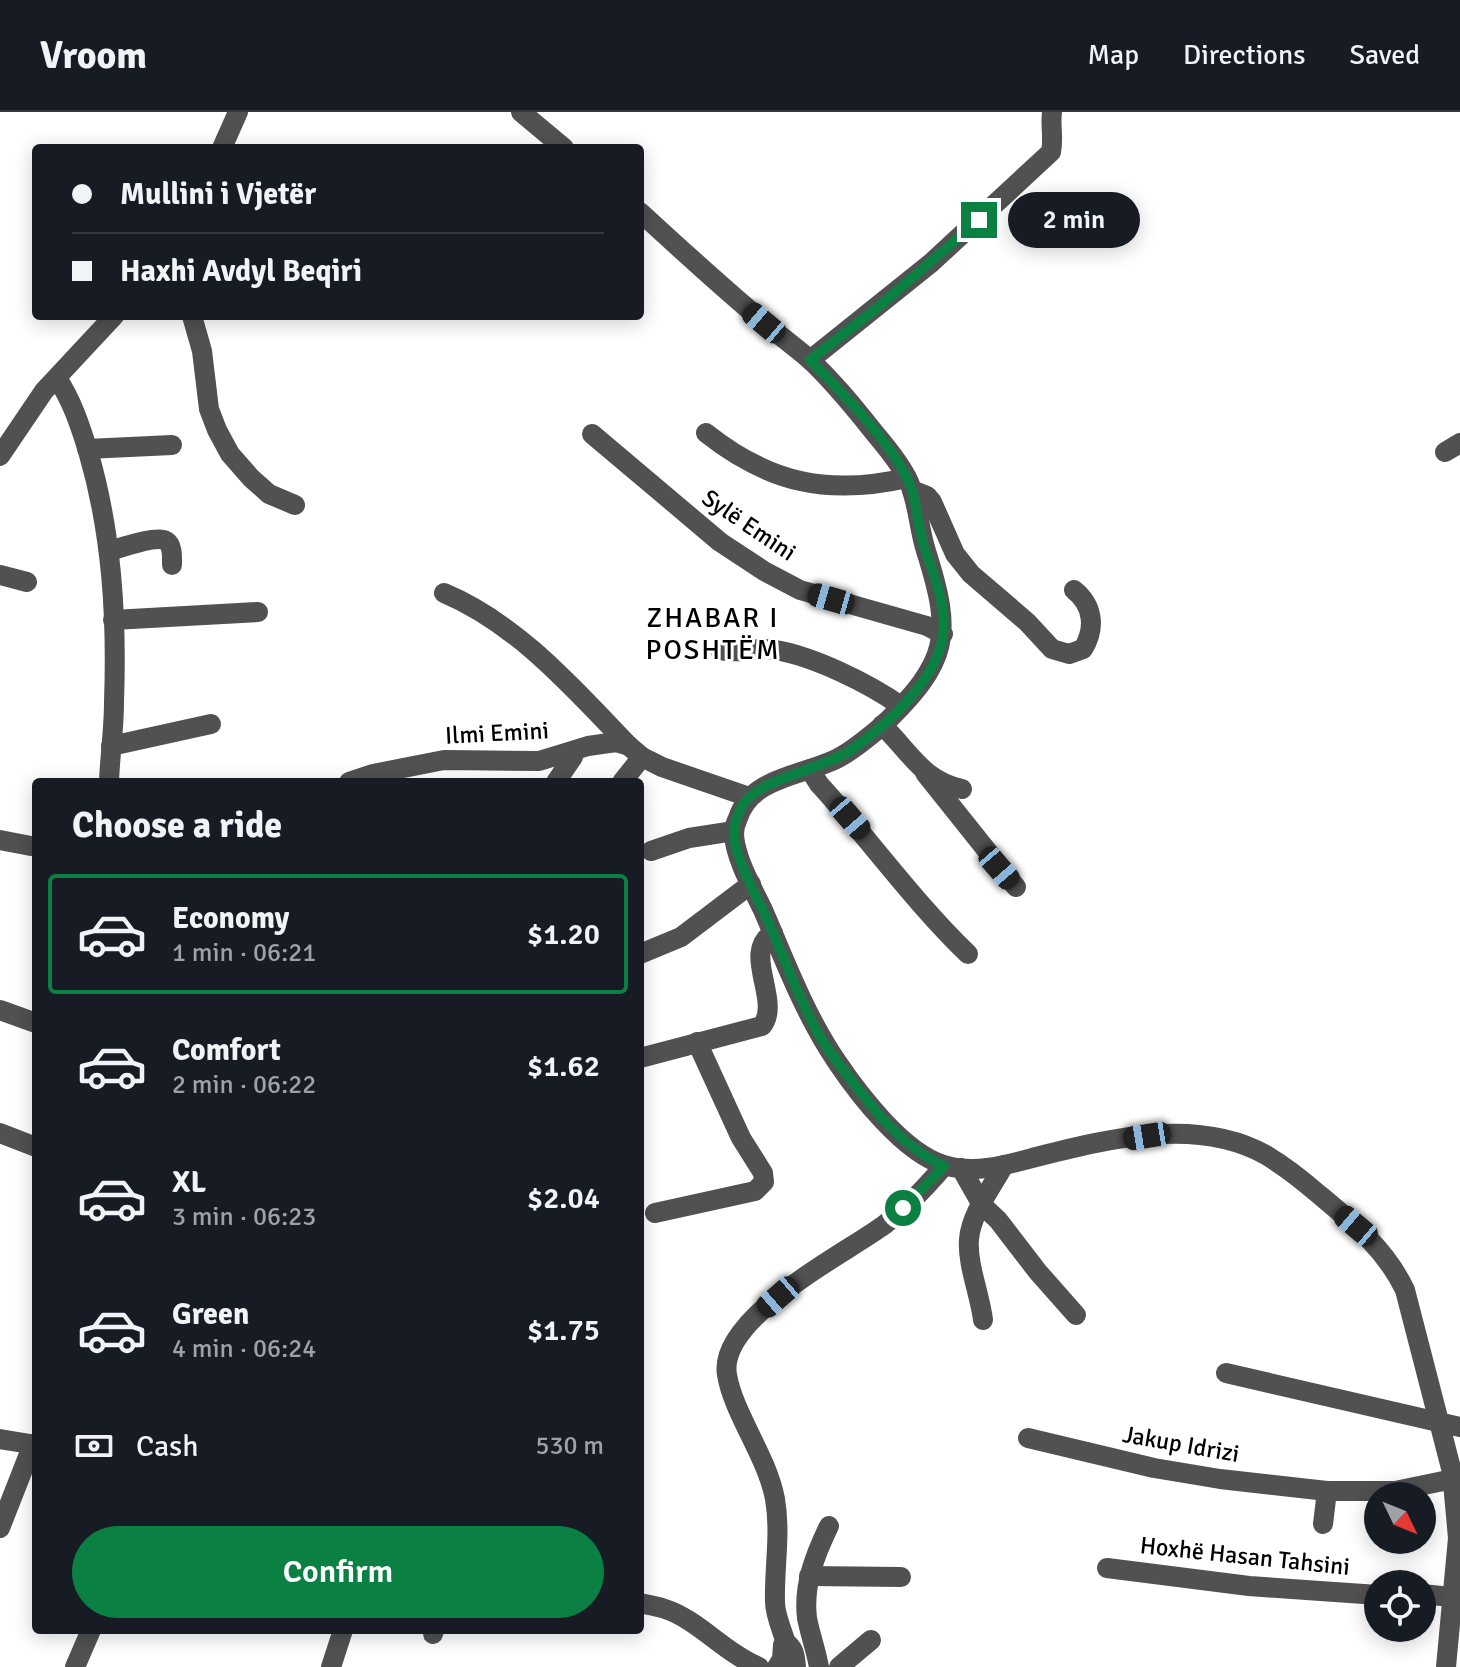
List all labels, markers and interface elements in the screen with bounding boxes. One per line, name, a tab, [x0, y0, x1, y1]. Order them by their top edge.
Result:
text: Vroom	[40, 32, 147, 79]
text: Map	[1087, 38, 1139, 72]
text: Directions	[1183, 38, 1305, 72]
text: Saved	[1349, 38, 1420, 72]
text: Mullini i Vjetër	[120, 176, 316, 213]
callout: 2 min	[1007, 192, 1139, 248]
route end	[961, 202, 997, 238]
text: 2 min	[1043, 204, 1105, 236]
text: Haxhi Avdyl Beqiri	[120, 253, 362, 290]
car	[738, 298, 790, 348]
street label: Sylë Emini	[696, 483, 802, 567]
car	[805, 581, 857, 617]
district label: ZHABAR I POSHTËM	[646, 601, 781, 667]
street label: Ilmi Emini	[444, 715, 550, 751]
car	[825, 792, 875, 844]
text: Choose a ride	[72, 803, 282, 848]
car	[974, 842, 1024, 894]
icon: car	[76, 898, 148, 970]
text: Economy	[172, 900, 289, 937]
text: $1.20	[527, 916, 600, 953]
text: 1 min · 06:21	[172, 937, 316, 969]
icon: car	[76, 1030, 148, 1102]
text: Comfort	[172, 1032, 281, 1069]
text: $1.62	[527, 1048, 600, 1085]
text: 2 min · 06:22	[172, 1069, 316, 1101]
car	[1121, 1120, 1173, 1152]
icon: car	[76, 1162, 148, 1234]
text: XL	[172, 1164, 206, 1201]
text: $2.04	[527, 1180, 600, 1217]
route start	[885, 1190, 921, 1226]
text: 3 min · 06:23	[172, 1201, 316, 1233]
car	[1330, 1201, 1382, 1251]
car	[752, 1272, 804, 1322]
icon: car	[76, 1294, 148, 1366]
text: Green	[172, 1296, 249, 1333]
text: $1.75	[527, 1312, 600, 1349]
text: 4 min · 06:24	[172, 1333, 316, 1365]
street label: Jakup Idrizi	[1120, 1419, 1242, 1469]
icon: cash	[72, 1424, 116, 1468]
text: Cash	[136, 1428, 199, 1465]
text: 530 m	[535, 1430, 604, 1462]
north arrow	[1364, 1482, 1436, 1554]
map controls	[1364, 1482, 1436, 1642]
button: Confirm	[72, 1526, 604, 1618]
street label: Hoxhë Hasan Tahsini	[1139, 1530, 1351, 1582]
button: locate	[1364, 1570, 1436, 1642]

